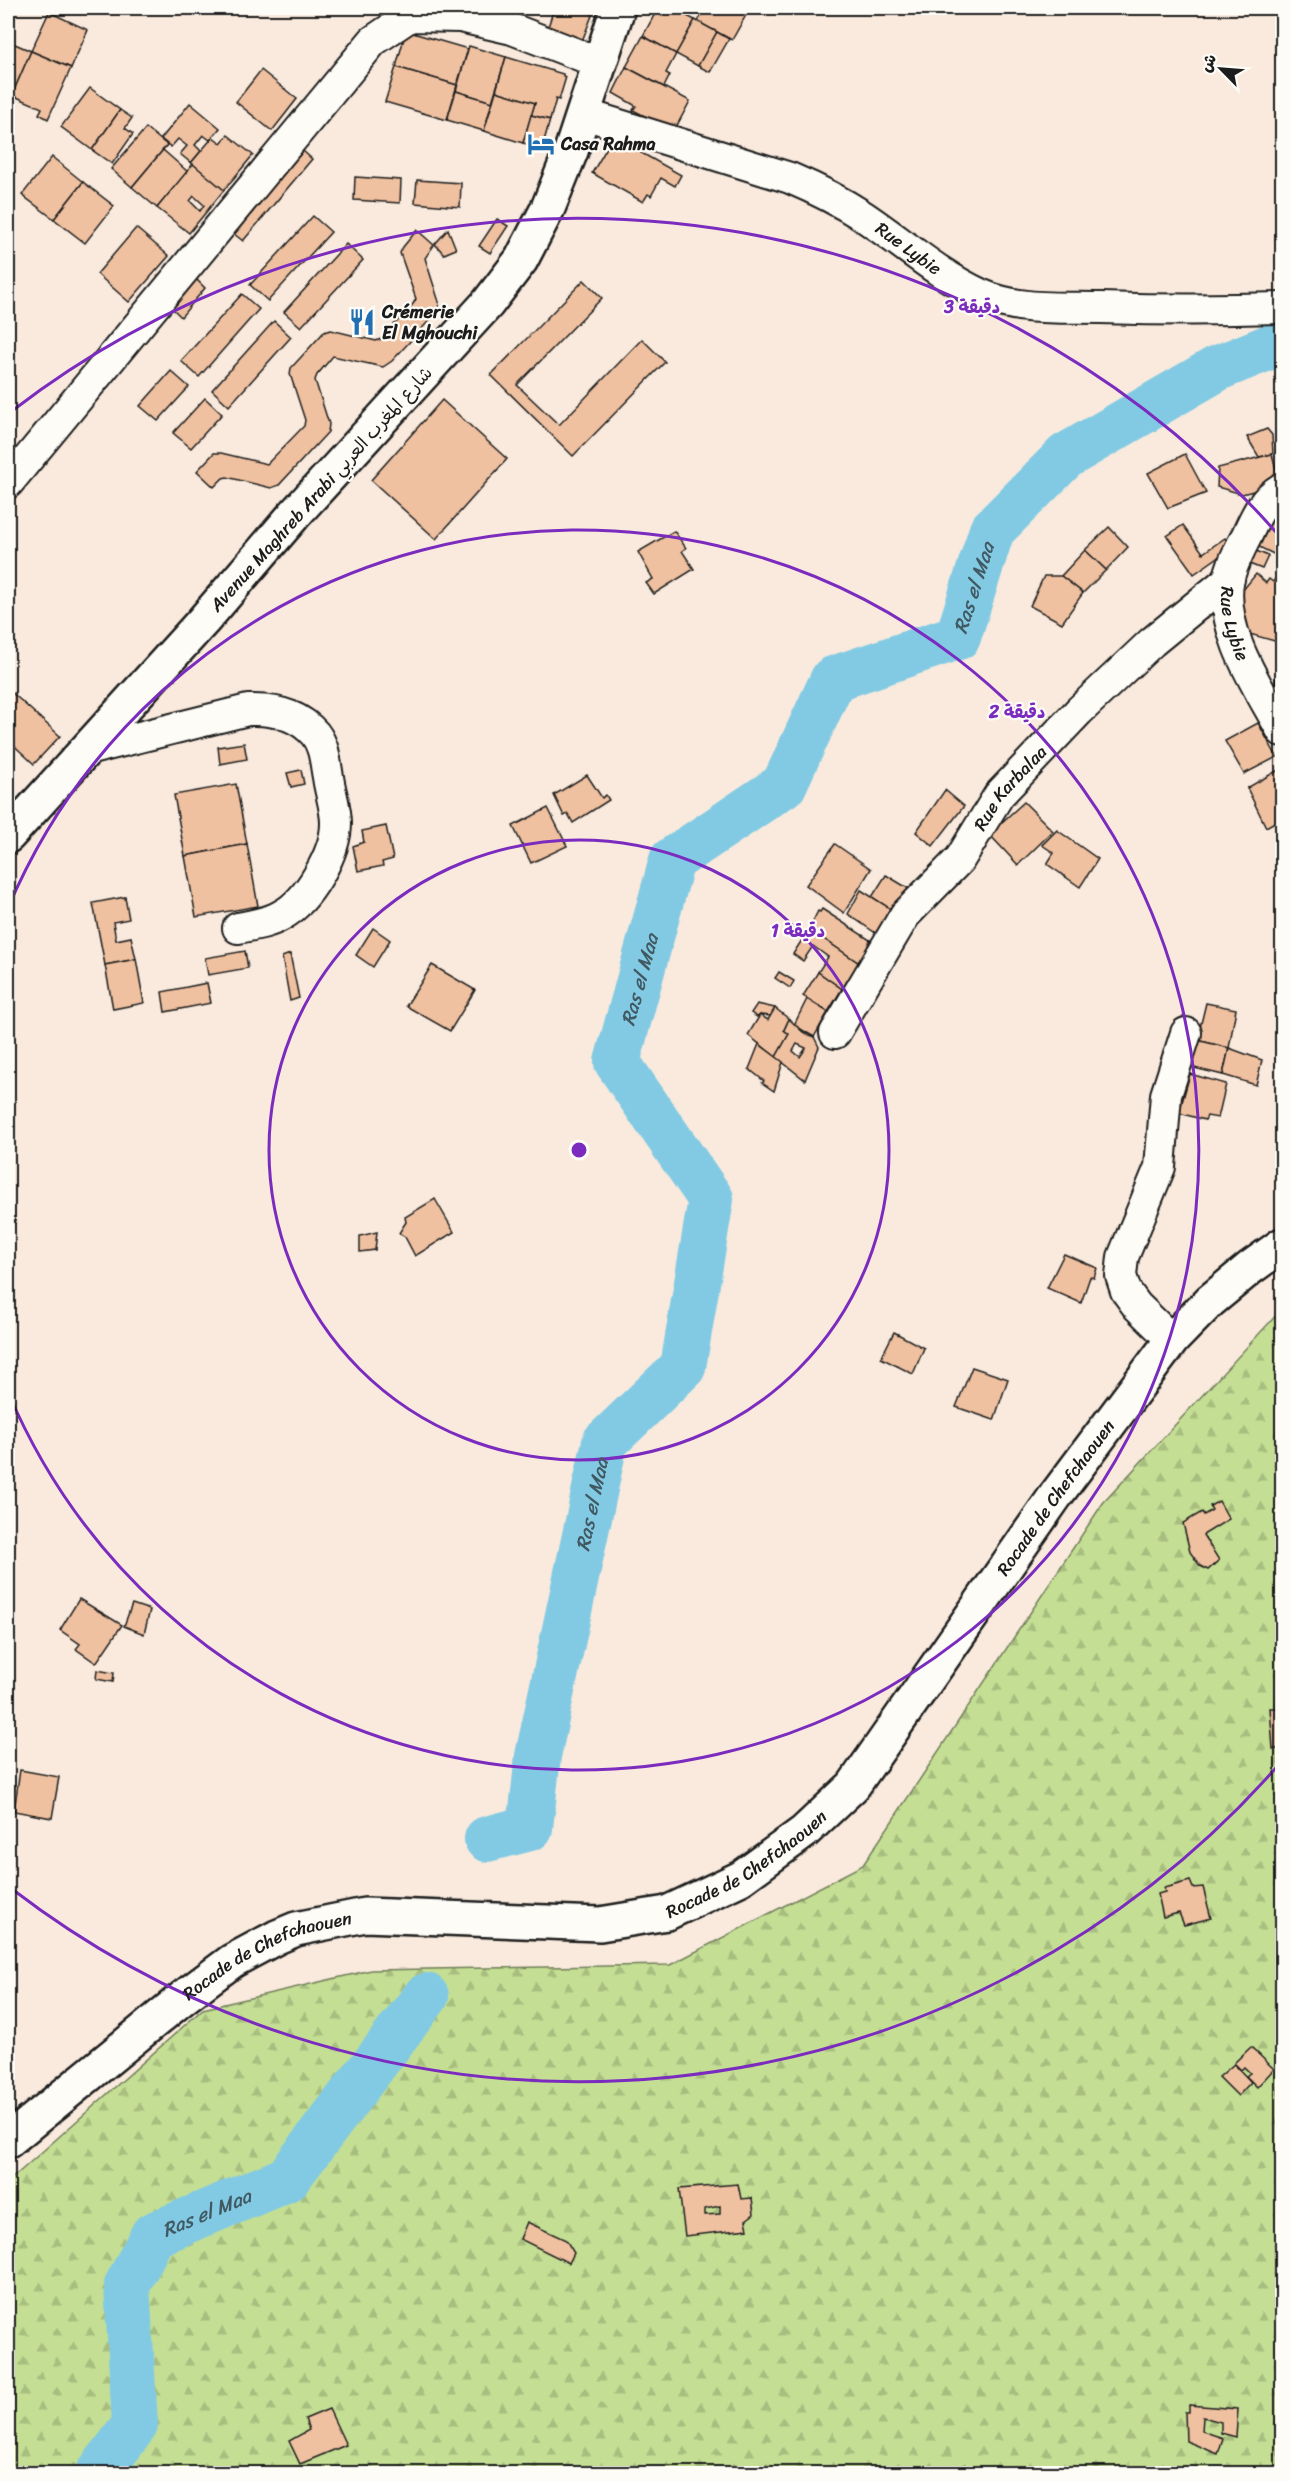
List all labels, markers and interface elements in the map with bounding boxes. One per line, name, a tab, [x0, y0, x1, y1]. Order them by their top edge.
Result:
north arrow	[1191, 39, 1251, 99]
text: ش	[1191, 49, 1225, 77]
place label: Casa Rahma	[560, 128, 656, 160]
hotel icon: Casa Rahma	[526, 129, 556, 159]
street label: Rue Lybie	[868, 213, 948, 284]
text: 3 دقيقة	[943, 291, 1000, 323]
place label: Crémerie El Mghouchi	[381, 296, 478, 349]
restaurant icon: Crémerie El Mghouchi	[347, 307, 377, 337]
street label: Avenue Maghreb Arabi شارع المغرب العربي	[201, 359, 441, 620]
water label: Ras el Maa	[943, 536, 1005, 638]
street label: Rue Lybie	[1211, 586, 1258, 666]
text: 2 دقيقة	[988, 696, 1045, 728]
street label: Rue Karbalaa	[965, 737, 1055, 837]
text: 1 دقيقة	[771, 915, 825, 947]
water label: Ras el Maa	[610, 928, 669, 1030]
centre of rings	[569, 1140, 589, 1160]
street label: Rocade de Chefchaouen	[988, 1412, 1124, 1583]
water label: Ras el Maa	[565, 1453, 619, 1554]
street label: Rocade de Chefchaouen	[660, 1802, 835, 1927]
street label: Rocade de Chefchaouen	[175, 1902, 355, 2009]
water label: Ras el Maa	[156, 2178, 259, 2247]

